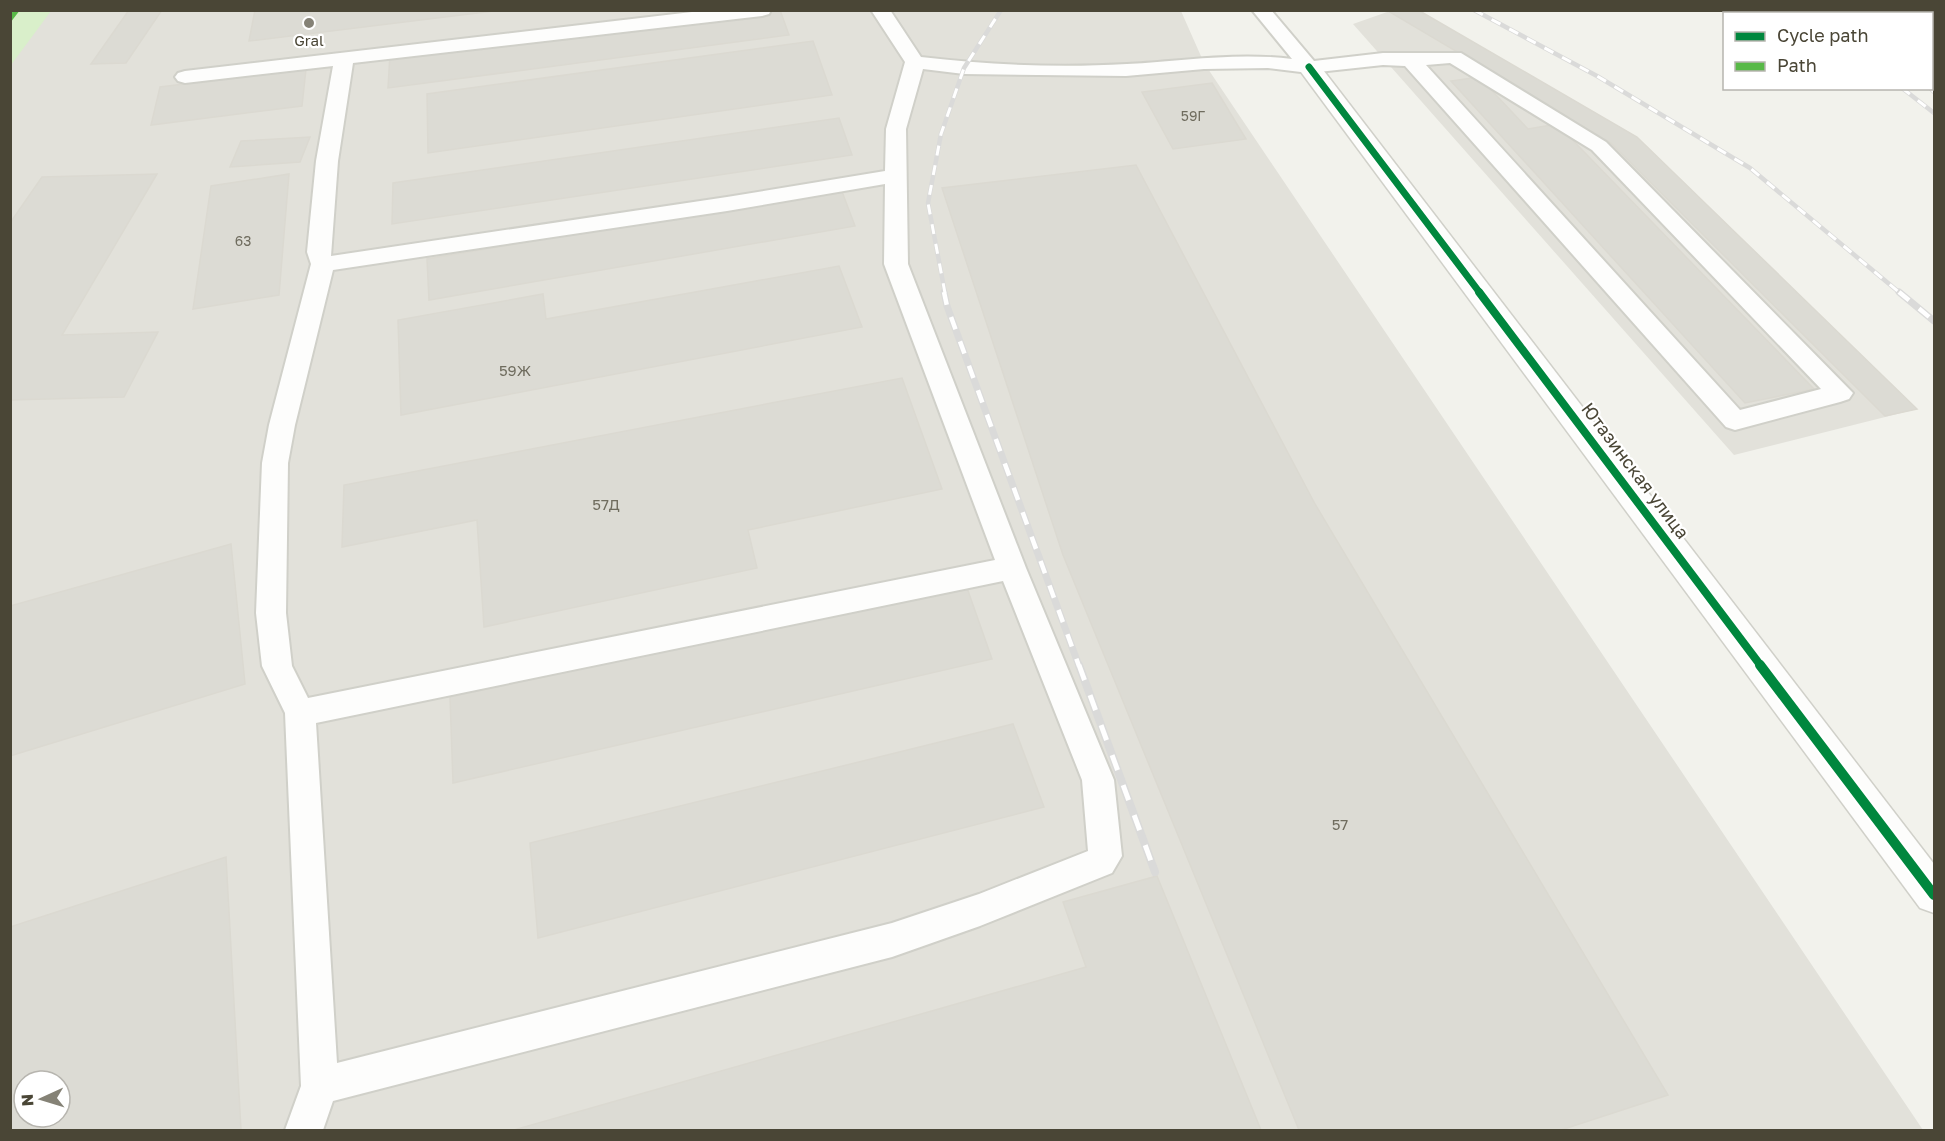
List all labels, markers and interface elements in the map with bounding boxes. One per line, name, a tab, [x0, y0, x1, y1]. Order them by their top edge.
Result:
legend	[1723, 12, 1933, 90]
marker: Gral	[302, 16, 316, 30]
text: Cycle path	[1777, 24, 1869, 46]
place label: Gral	[294, 31, 324, 49]
text: Path	[1777, 54, 1817, 76]
house number: 59Г	[1181, 107, 1205, 124]
house number: 63	[235, 232, 251, 249]
house number: 59Ж	[499, 361, 531, 379]
street label: Ютазинская улица	[1577, 398, 1694, 543]
house number: 57Д	[592, 495, 620, 513]
house number: 57	[1332, 815, 1348, 833]
north arrow	[12, 1069, 72, 1129]
text: N	[17, 1093, 37, 1107]

